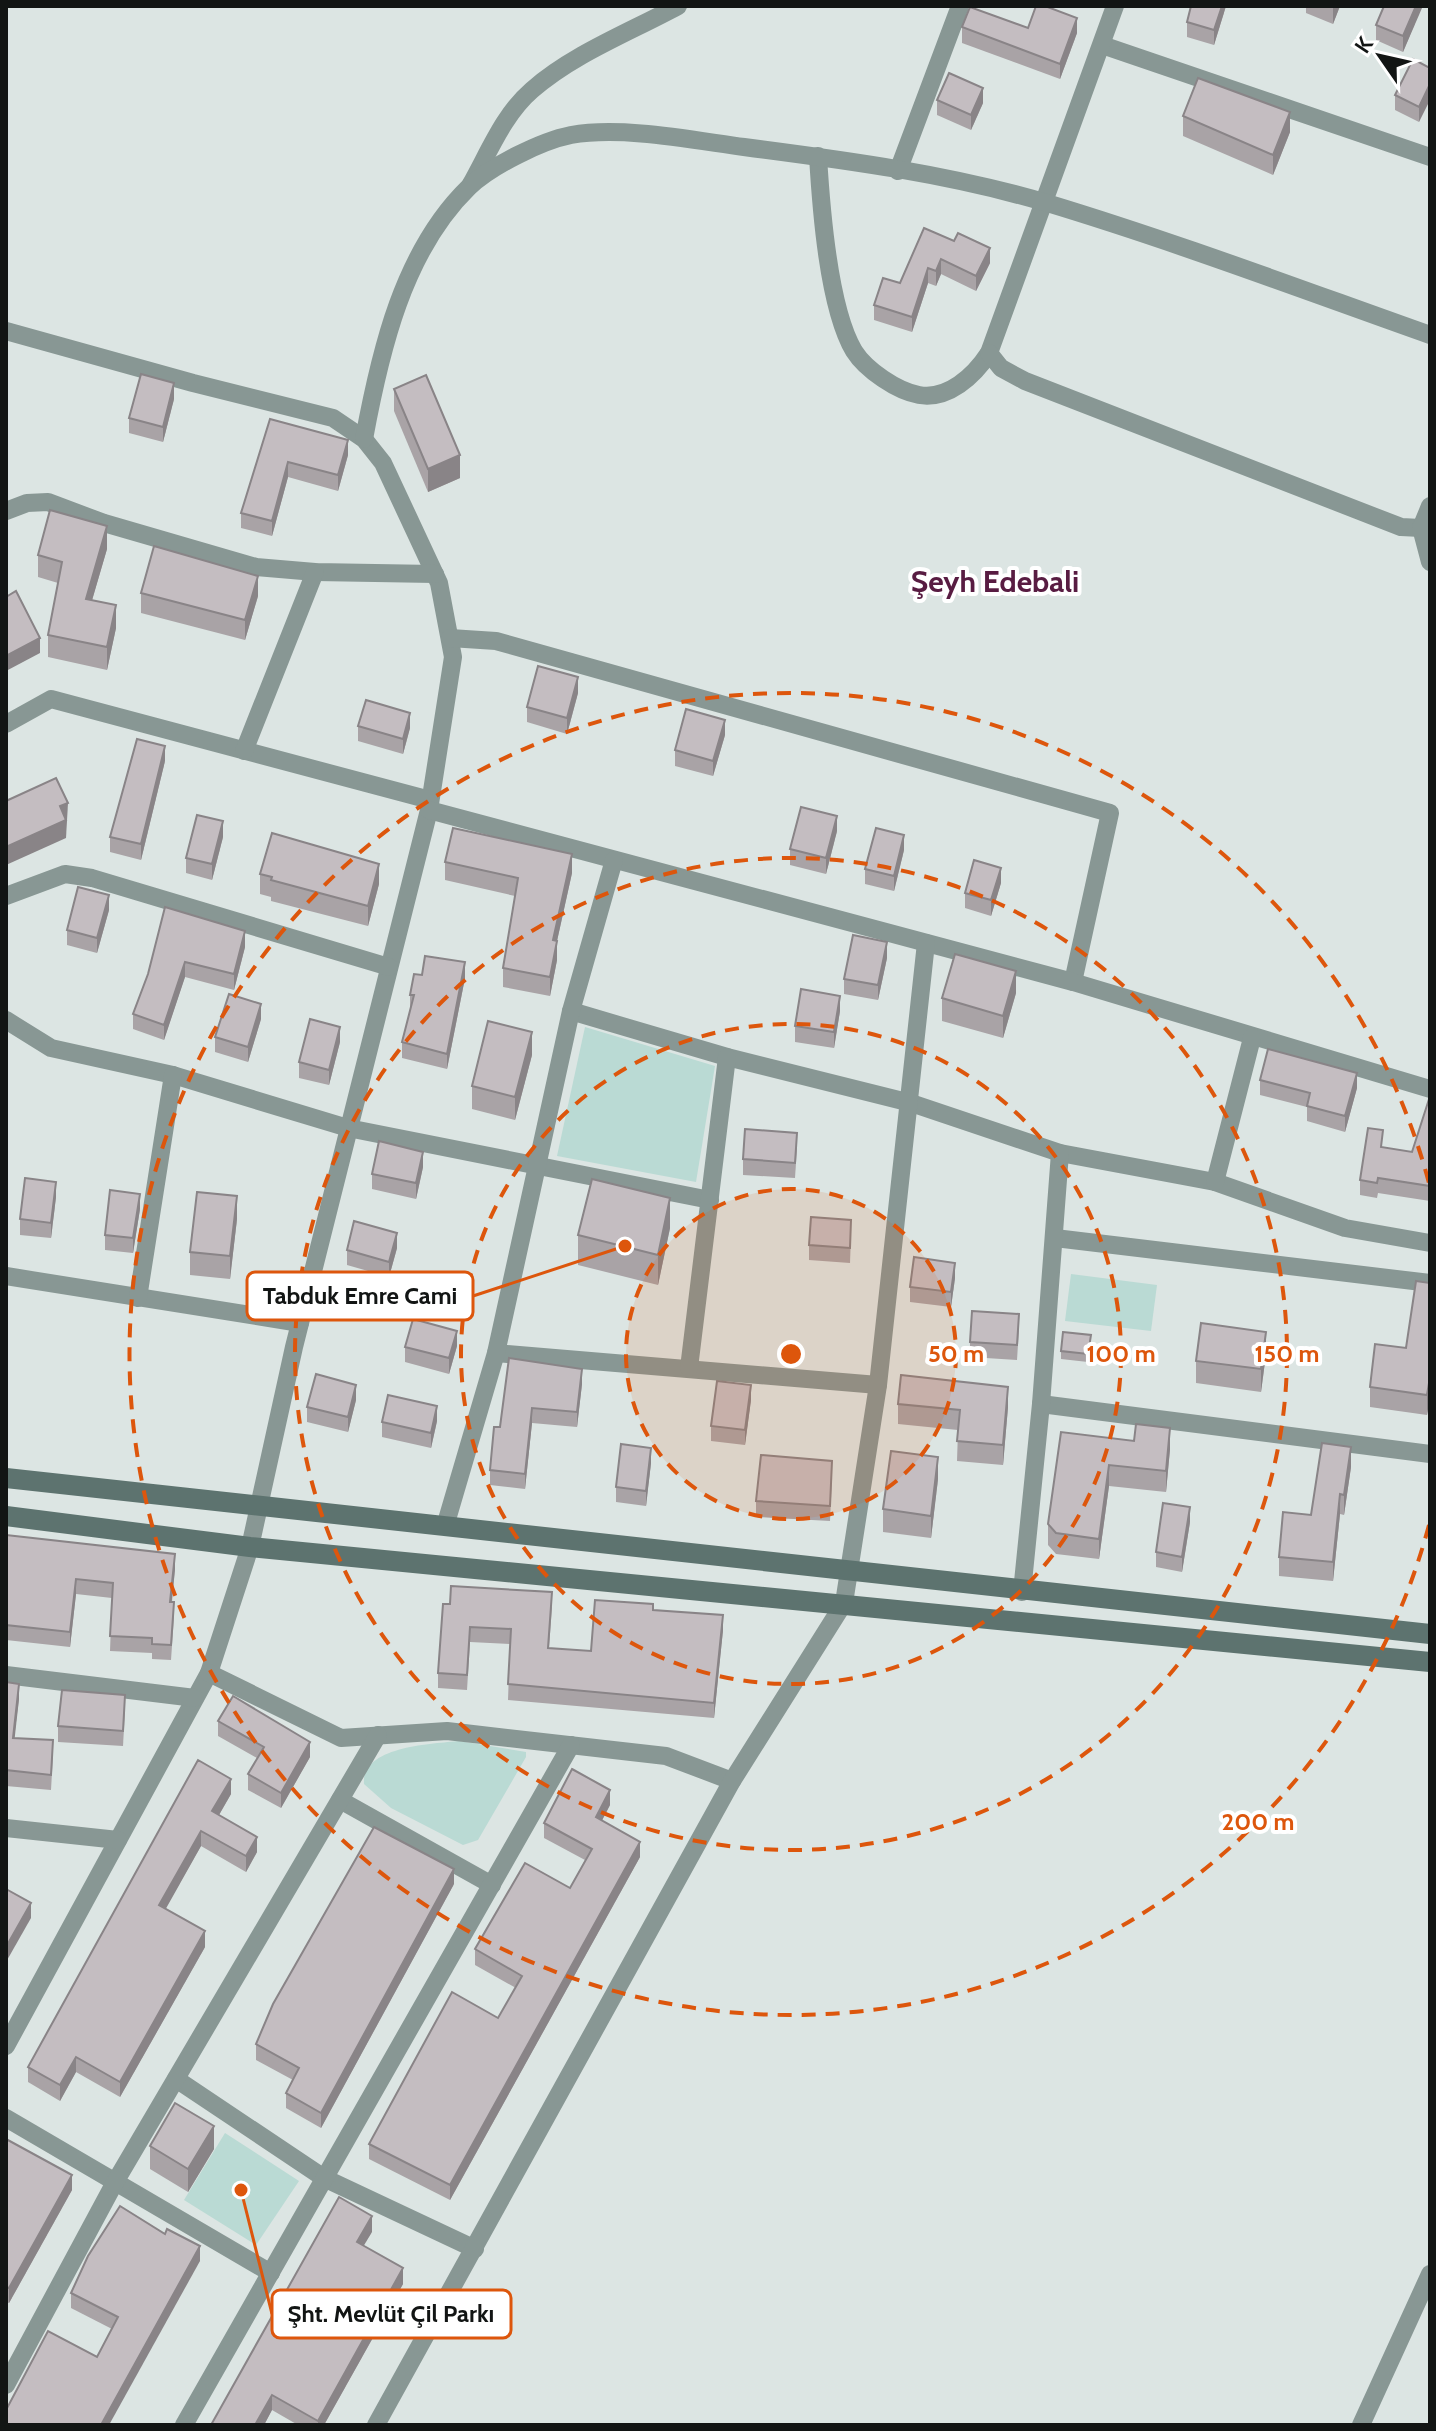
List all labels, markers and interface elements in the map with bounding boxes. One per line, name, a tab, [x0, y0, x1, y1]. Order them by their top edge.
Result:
north arrow	[1340, 16, 1420, 96]
text: K	[1349, 32, 1379, 58]
district label: Şeyh Edebali	[911, 563, 1079, 600]
callout: Tabduk Emre Cami	[247, 1272, 473, 1320]
text: Tabduk Emre Cami	[263, 1281, 457, 1310]
text: 50 m	[928, 1339, 984, 1368]
text: 100 m	[1086, 1339, 1156, 1368]
text: 150 m	[1255, 1339, 1319, 1368]
centre of rings	[777, 1340, 805, 1368]
text: 200 m	[1222, 1807, 1294, 1836]
callout: Şht. Mevlüt Çil Parkı	[272, 2290, 511, 2338]
text: Şht. Mevlüt Çil Parkı	[288, 2299, 494, 2328]

